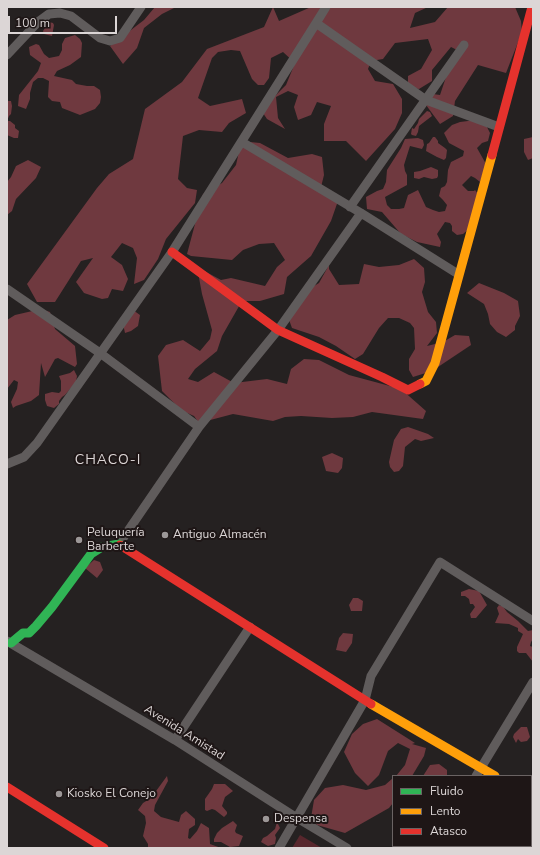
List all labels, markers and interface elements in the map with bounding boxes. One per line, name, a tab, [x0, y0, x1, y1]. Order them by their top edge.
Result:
scale bar	[10, 8, 119, 34]
text: 100 m	[15, 15, 50, 31]
district label: CHACO-I	[75, 453, 141, 469]
place label: Peluquería Barberte	[87, 526, 145, 554]
place label: Antiguo Almacén	[173, 528, 267, 542]
marker: Antiguo Almacén	[160, 530, 170, 540]
marker: Peluquería Barberte	[74, 535, 84, 545]
street label: Avenida Amistad	[141, 703, 227, 763]
legend	[392, 775, 532, 847]
text: Fluido	[430, 783, 463, 799]
place label: Kiosko El Conejo	[67, 787, 156, 801]
marker: Kiosko El Conejo	[54, 789, 64, 799]
text: Lento	[430, 803, 460, 819]
place label: Despensa	[274, 812, 327, 826]
marker: Despensa	[261, 814, 271, 824]
text: Atasco	[430, 823, 467, 839]

